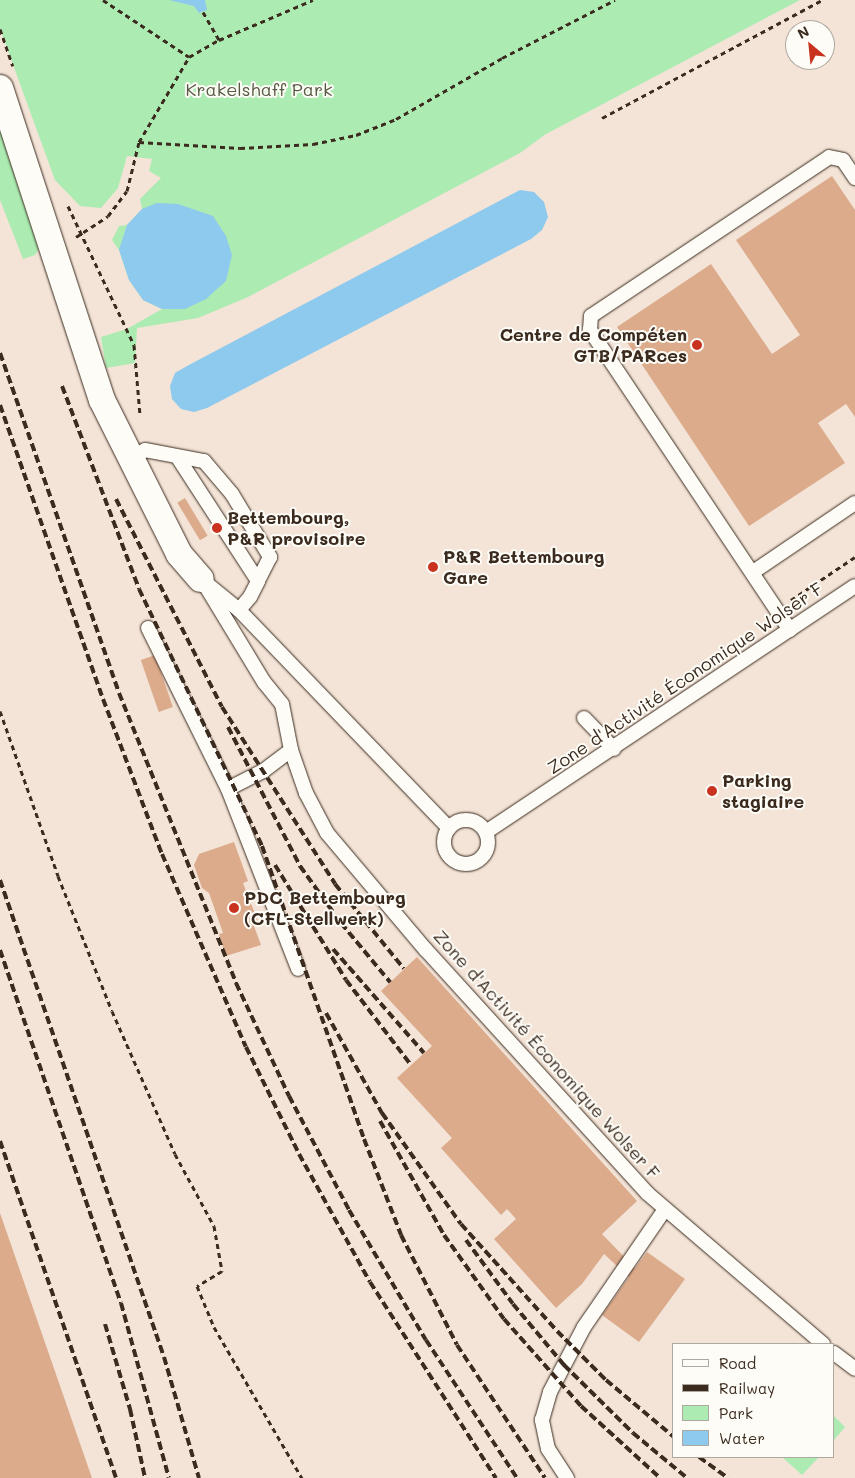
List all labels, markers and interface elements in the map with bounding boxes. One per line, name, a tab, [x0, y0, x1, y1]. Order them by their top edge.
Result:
north arrow	[785, 20, 835, 70]
text: N	[794, 21, 812, 43]
park label: Krakelshaff Park	[185, 78, 333, 100]
place label: Centre de Compéten GTB/PARces	[500, 324, 687, 366]
marker: Centre de Compéten GTB/PARces	[691, 339, 703, 351]
place label: Bettembourg, P&R provisoire	[227, 507, 365, 550]
marker: Bettembourg, P&R provisoire	[211, 522, 223, 534]
place label: P&R Bettembourg Gare	[443, 546, 604, 588]
marker: P&R Bettembourg Gare	[427, 561, 439, 573]
street label: Zone d'Activité Économique Wolser F	[543, 577, 827, 779]
place label: Parking stagiaire	[722, 770, 804, 812]
marker: Parking stagiaire	[706, 785, 718, 797]
place label: PDC Bettembourg (CFL-Stellwerk)	[244, 887, 406, 930]
marker: PDC Bettembourg (CFL-Stellwerk)	[228, 902, 240, 914]
street label: Zone d'Activité Économique Wolser F	[429, 925, 665, 1183]
legend	[672, 1343, 835, 1458]
text: Road	[719, 1353, 756, 1373]
text: Railway	[719, 1378, 775, 1398]
text: Park	[719, 1403, 753, 1423]
text: Water	[719, 1428, 765, 1448]

